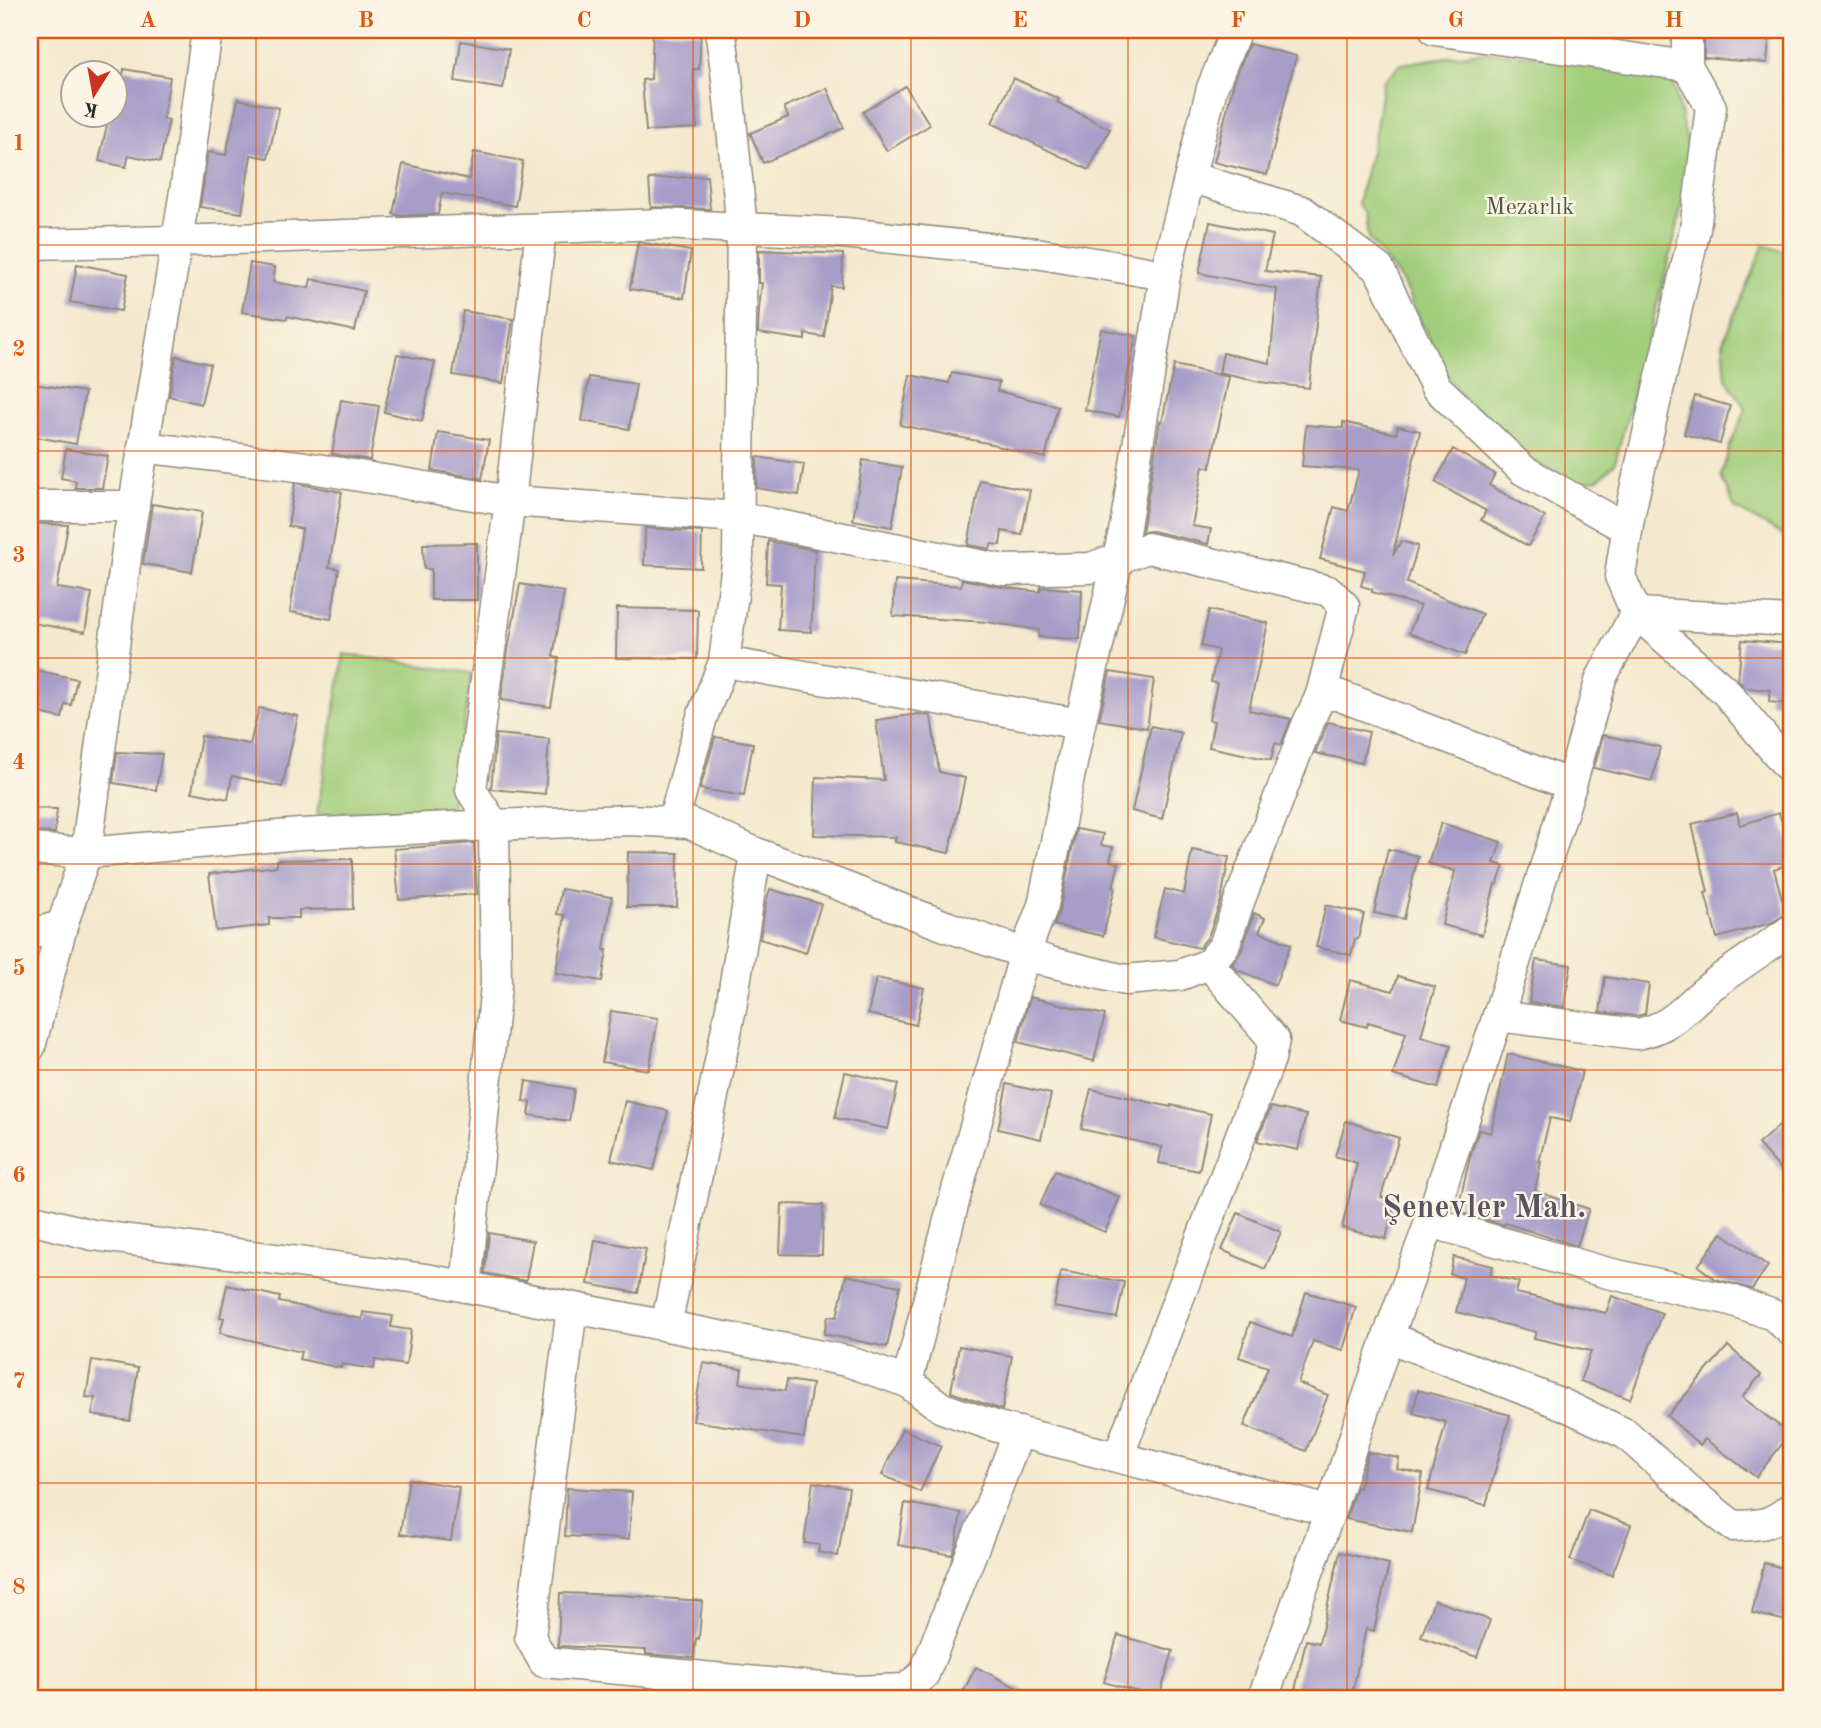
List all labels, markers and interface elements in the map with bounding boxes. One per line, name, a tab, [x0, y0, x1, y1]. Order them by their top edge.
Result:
text: A	[139, 9, 157, 32]
text: B	[358, 9, 374, 32]
text: C	[576, 9, 592, 32]
text: D	[793, 9, 811, 32]
text: E	[1012, 9, 1028, 32]
text: F	[1230, 9, 1246, 32]
text: G	[1448, 9, 1464, 32]
text: H	[1665, 9, 1683, 32]
north arrow	[60, 60, 130, 130]
text: K	[82, 97, 100, 119]
text: 1	[12, 132, 26, 155]
park label: Mezarlık	[1486, 196, 1574, 220]
text: 2	[12, 338, 26, 361]
text: 3	[12, 544, 26, 567]
text: 4	[12, 751, 26, 774]
text: 5	[12, 957, 26, 980]
text: 6	[12, 1164, 26, 1187]
district label: Şenevler Mah.	[1382, 1193, 1586, 1225]
text: 7	[12, 1370, 26, 1393]
text: 8	[12, 1576, 26, 1599]

